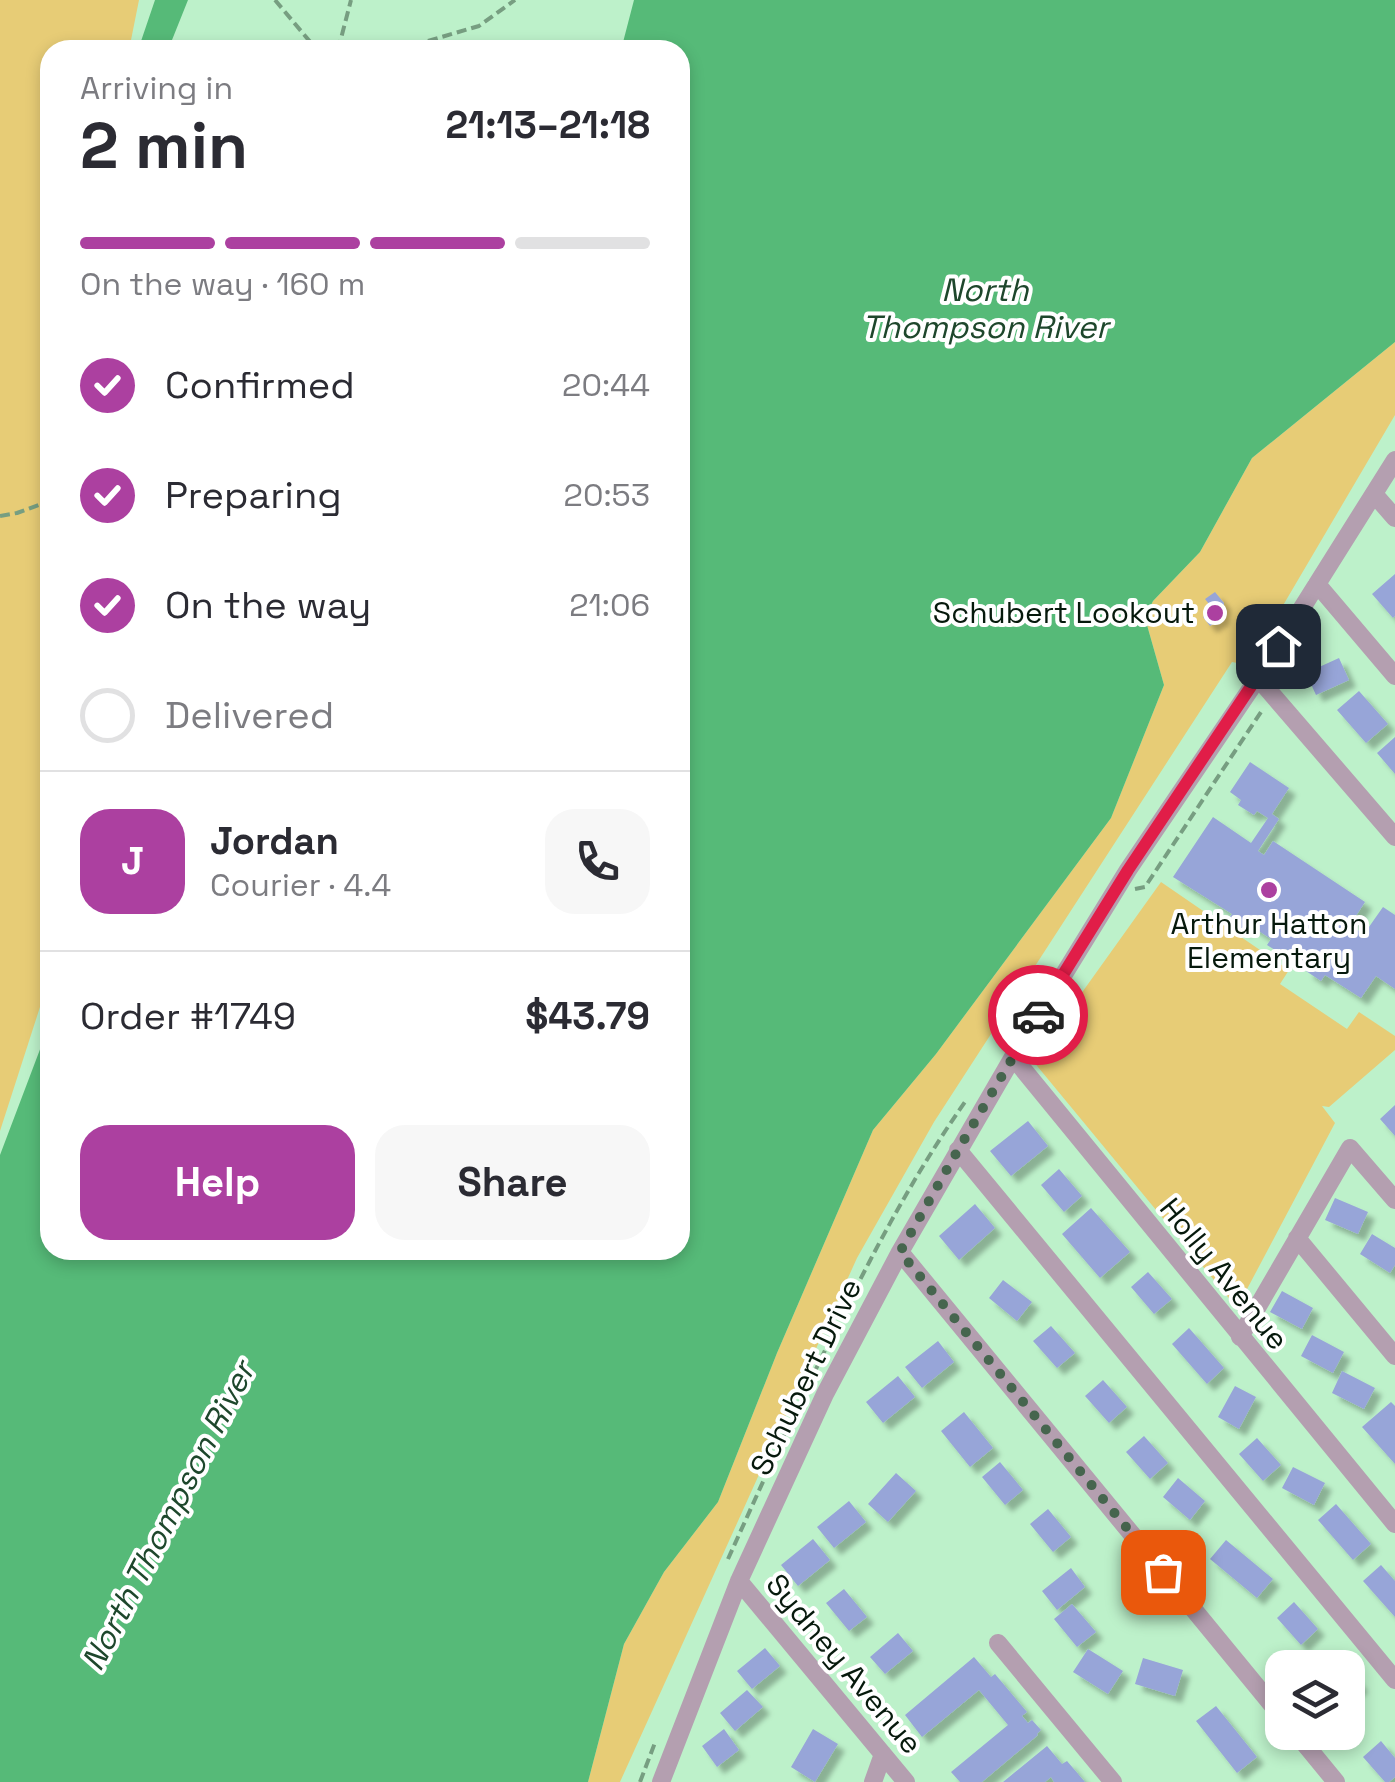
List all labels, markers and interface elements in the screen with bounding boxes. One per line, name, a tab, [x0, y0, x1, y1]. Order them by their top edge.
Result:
text: Arriving in	[80, 68, 233, 108]
text: 21:13–21:18	[445, 101, 650, 149]
text: 2 min	[80, 104, 248, 187]
text: On the way · 160 m	[80, 264, 365, 304]
water label: North Thompson River	[862, 270, 1111, 347]
icon: check	[80, 358, 135, 413]
text: Confirmed	[165, 361, 355, 409]
text: 20:44	[562, 365, 650, 405]
icon: check	[80, 468, 135, 523]
text: Preparing	[165, 471, 342, 519]
text: 20:53	[564, 475, 650, 515]
icon: check	[80, 578, 135, 633]
text: On the way	[165, 581, 371, 629]
text: 21:06	[569, 585, 650, 625]
place label: Schubert Lookout	[933, 593, 1195, 632]
marker: Schubert Lookout	[1204, 602, 1226, 624]
pin	[1236, 604, 1321, 689]
icon: home	[1251, 619, 1306, 674]
text: Delivered	[165, 691, 334, 739]
button: phone	[545, 809, 650, 914]
text: Jordan	[210, 817, 339, 865]
text: J	[121, 837, 144, 885]
text: Courier · 4.4	[210, 865, 391, 905]
marker: Arthur Hatton Elementary	[1258, 879, 1280, 901]
place label: Arthur Hatton Elementary	[1171, 904, 1367, 977]
courier	[988, 965, 1088, 1065]
icon: car	[1011, 988, 1066, 1043]
text: Order #1749	[80, 992, 296, 1040]
text: $43.79	[525, 992, 650, 1040]
button: Help	[80, 1125, 355, 1240]
button: Share	[375, 1125, 650, 1240]
street label: Holly Avenue	[1151, 1190, 1298, 1358]
street label: Schubert Drive	[741, 1272, 870, 1482]
water label: North Thompson River	[73, 1352, 265, 1677]
pin	[1121, 1530, 1206, 1615]
icon: bag	[1136, 1545, 1191, 1600]
street label: Sydney Avenue	[758, 1565, 931, 1762]
map controls	[1265, 1650, 1365, 1750]
button: layers	[1265, 1650, 1365, 1750]

